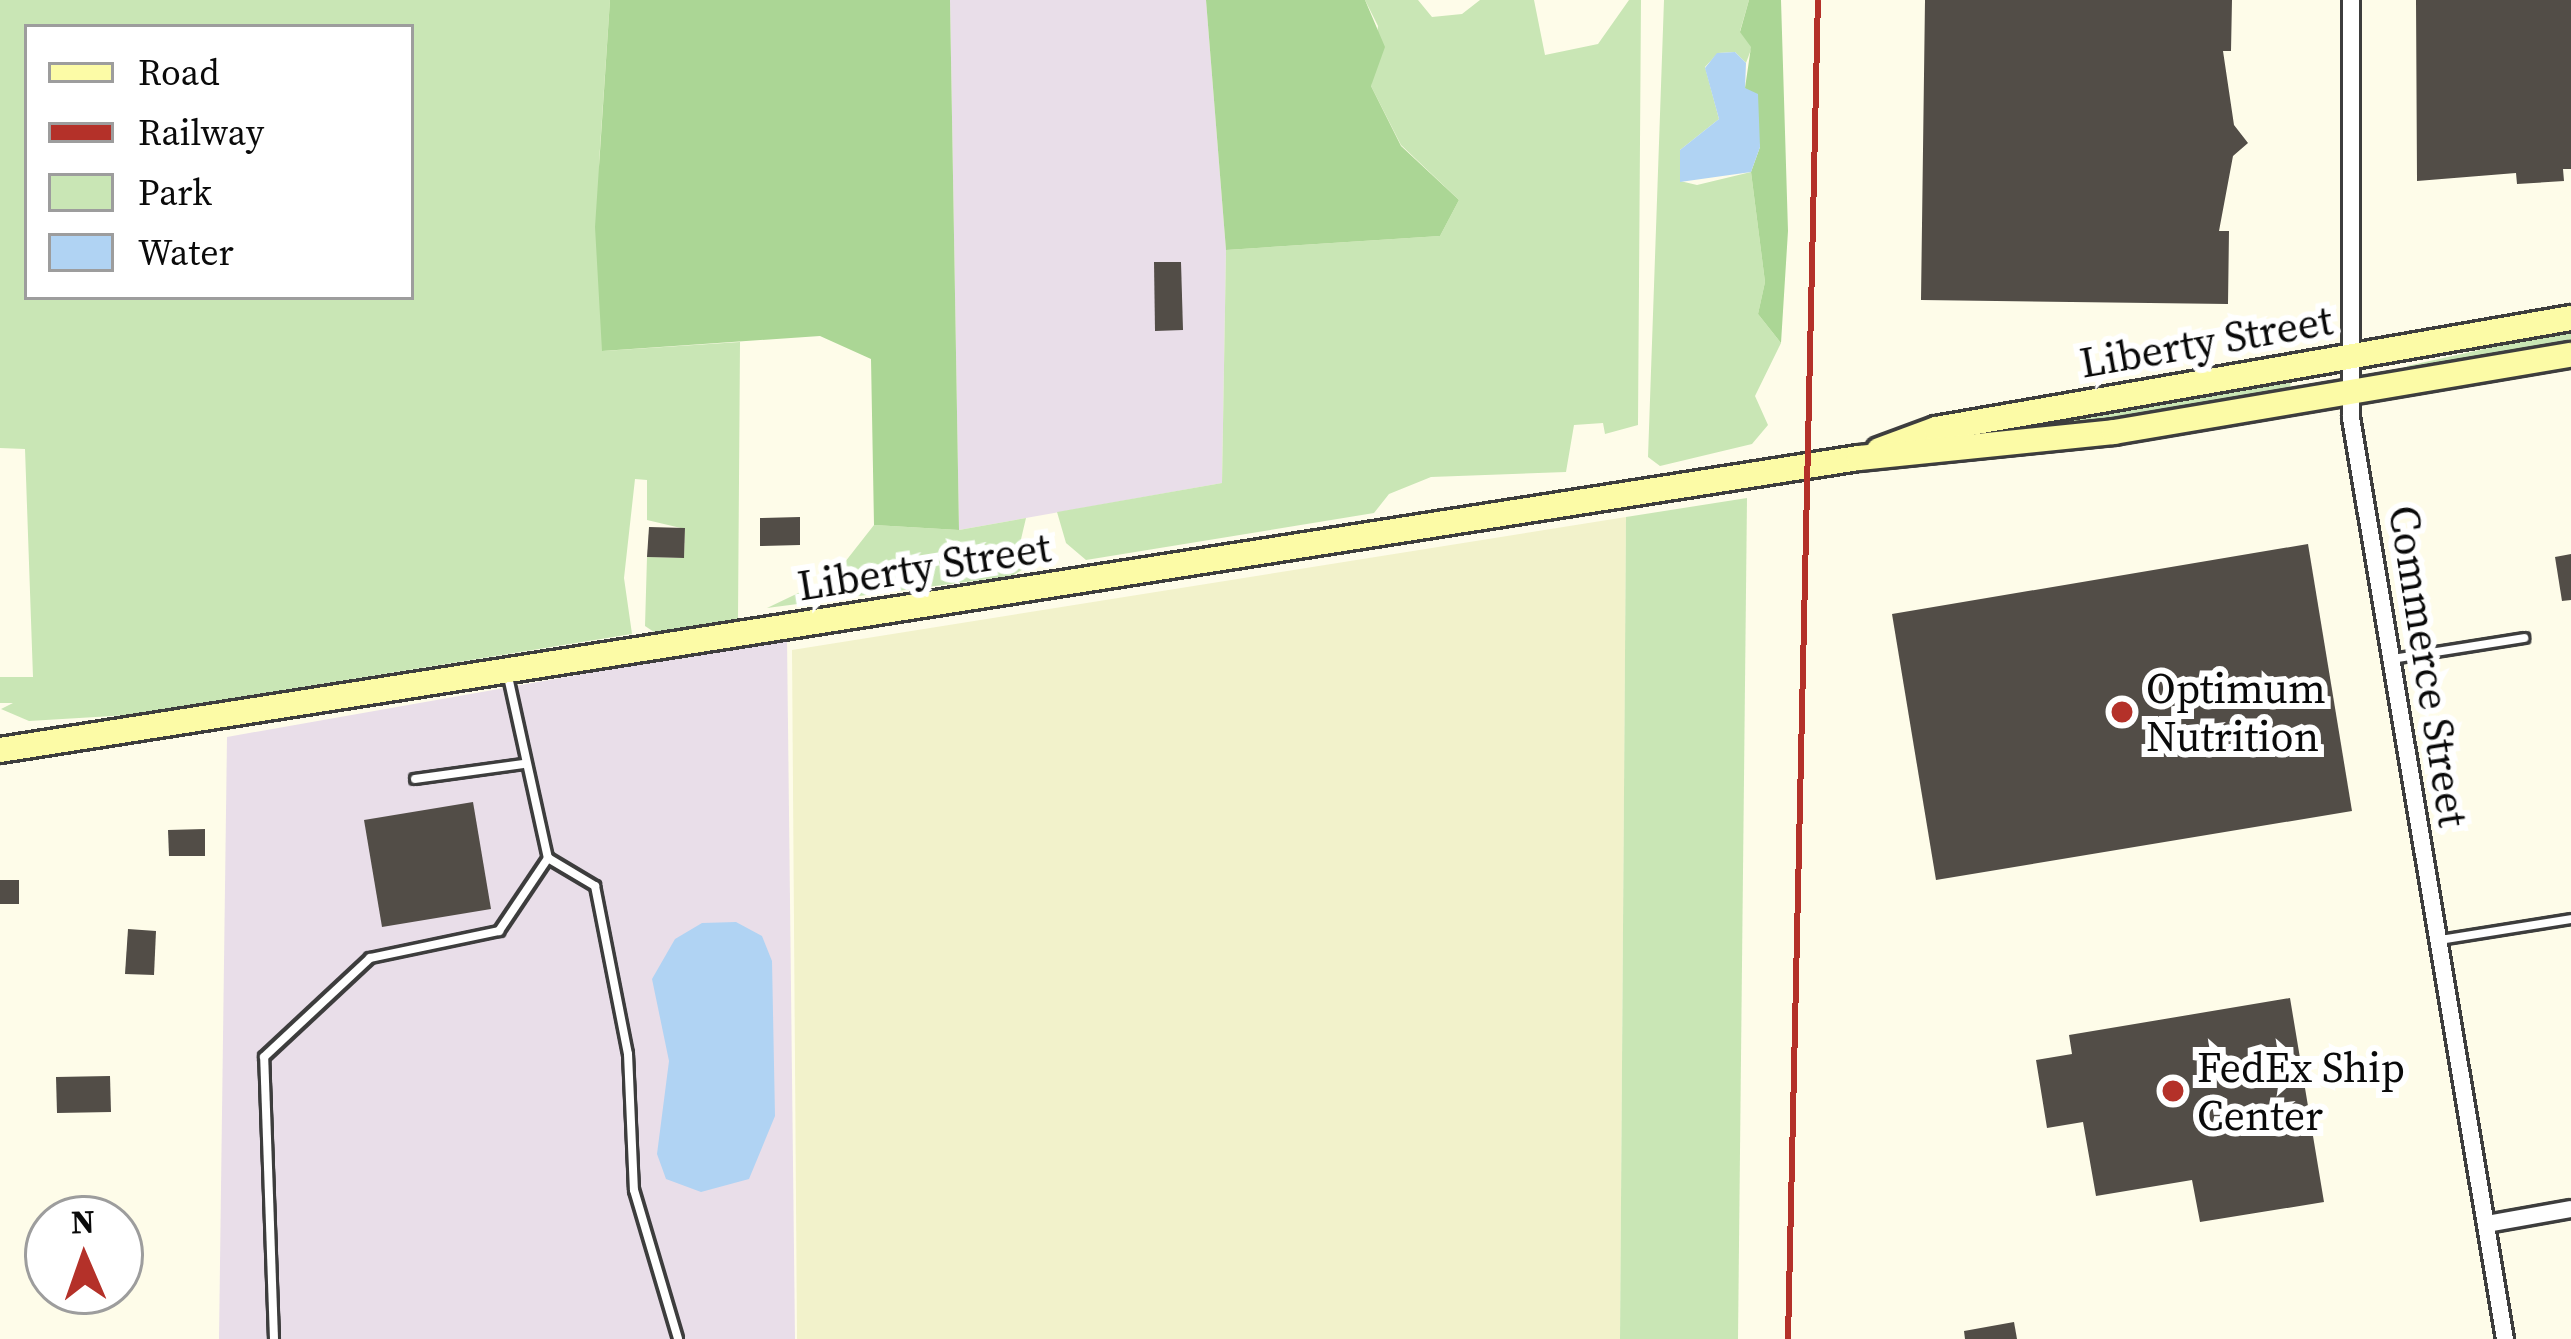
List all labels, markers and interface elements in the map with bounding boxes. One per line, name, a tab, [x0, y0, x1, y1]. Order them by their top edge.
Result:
legend	[24, 24, 414, 300]
text: Road	[138, 48, 220, 97]
text: Railway	[138, 108, 264, 157]
text: Park	[138, 168, 212, 217]
text: Water	[138, 228, 234, 277]
street label: Liberty Street	[2076, 294, 2336, 388]
street label: Commerce Street	[2379, 502, 2479, 830]
street label: Liberty Street	[794, 521, 1054, 611]
place label: Optimum Nutrition	[2146, 663, 2326, 762]
marker: Optimum Nutrition	[2109, 699, 2135, 725]
place label: FedEx Ship Center	[2197, 1042, 2405, 1140]
marker: FedEx Ship Center	[2160, 1078, 2186, 1104]
north arrow	[24, 1195, 144, 1315]
text: N	[70, 1199, 96, 1244]

